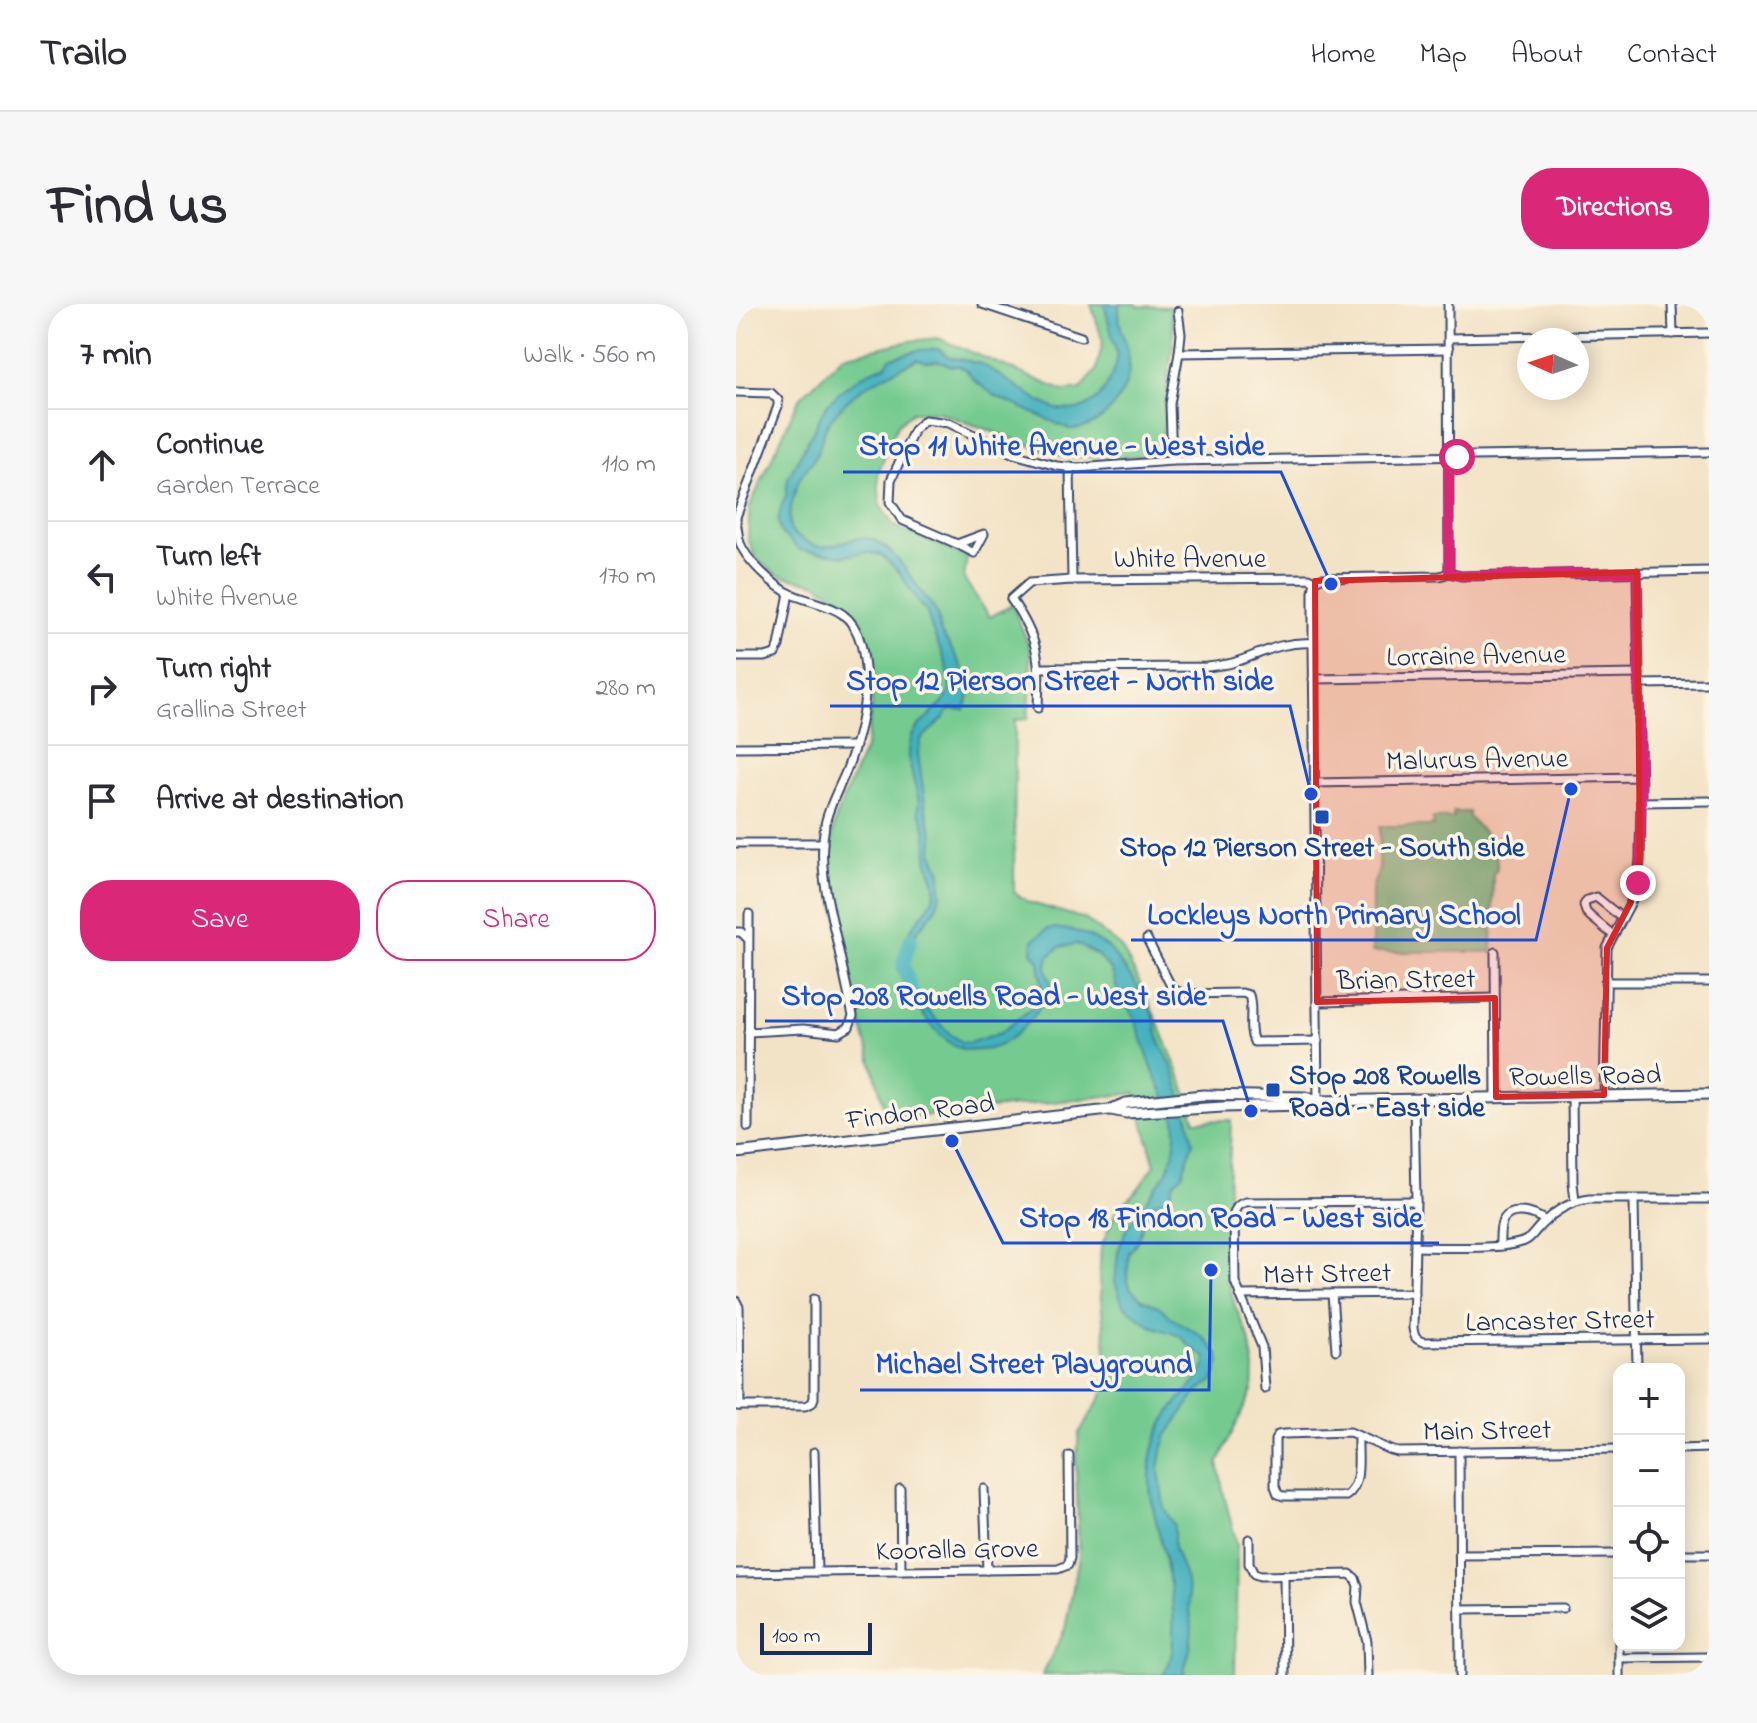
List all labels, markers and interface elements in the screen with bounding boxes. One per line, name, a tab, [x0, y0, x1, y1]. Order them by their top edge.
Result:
text: Trailo	[40, 27, 127, 83]
text: Home	[1310, 35, 1376, 76]
text: Map	[1420, 35, 1467, 76]
text: About	[1511, 35, 1583, 76]
text: Contact	[1627, 35, 1717, 76]
text: Find us	[48, 168, 228, 249]
button: Directions	[1521, 168, 1709, 249]
north arrow	[1517, 328, 1589, 400]
text: 7 min	[80, 331, 152, 381]
text: Walk · 560 m	[523, 337, 656, 375]
callout: Stop 11 White Avenue - West side	[843, 418, 1281, 472]
text: Continue	[156, 424, 264, 468]
text: Stop 11 White Avenue - West side	[859, 426, 1266, 470]
route start	[1439, 439, 1475, 475]
icon: ahead	[80, 443, 124, 487]
text: 110 m	[602, 446, 656, 484]
text: Garden Terrace	[156, 468, 320, 506]
text: Turn left	[156, 536, 261, 580]
street label: White Avenue	[1114, 540, 1267, 581]
icon: left	[80, 555, 124, 599]
text: 170 m	[599, 558, 656, 596]
text: White Avenue	[156, 580, 298, 618]
street label: Lorraine Avenue	[1386, 635, 1567, 680]
text: Turn right	[156, 648, 271, 692]
callout: Stop 12 Pierson Street - North side	[830, 652, 1290, 706]
text: Stop 12 Pierson Street - North side	[846, 661, 1275, 705]
icon: right	[80, 667, 124, 711]
text: 280 m	[595, 670, 656, 708]
text: Grallina Street	[156, 692, 307, 730]
street label: Malurus Avenue	[1386, 739, 1569, 784]
icon: arrive	[80, 779, 124, 823]
text: Arrive at destination	[156, 779, 404, 823]
marker: Stop 12 Pierson Street - South side	[1313, 808, 1331, 826]
place label: Stop 12 Pierson Street - South side	[1119, 829, 1526, 870]
route end	[1620, 865, 1656, 901]
button: Save	[80, 880, 360, 961]
button: Share	[376, 880, 656, 961]
callout: Lockleys North Primary School	[1131, 886, 1536, 940]
text: Lockleys North Primary School	[1147, 895, 1521, 939]
street label: Brian Street	[1335, 960, 1476, 1003]
callout: Stop 208 Rowells Road - West side	[765, 967, 1223, 1021]
text: Stop 208 Rowells Road - West side	[781, 976, 1208, 1020]
street label: Rowells Road	[1508, 1056, 1662, 1099]
place label: Stop 208 Rowells Road - East side	[1289, 1057, 1486, 1130]
marker: Stop 208 Rowells Road - East side	[1264, 1081, 1282, 1099]
street label: Findon Road	[843, 1084, 997, 1143]
callout: Stop 18 Findon Road - West side	[1003, 1189, 1439, 1243]
text: Stop 18 Findon Road - West side	[1019, 1198, 1424, 1242]
street label: Matt Street	[1262, 1254, 1392, 1297]
street label: Lancaster Street	[1465, 1300, 1655, 1345]
callout: Michael Street Playground	[860, 1336, 1209, 1390]
text: Michael Street Playground	[875, 1344, 1193, 1389]
map controls	[1613, 1363, 1685, 1651]
button: +	[1613, 1363, 1685, 1435]
street label: Main Street	[1422, 1411, 1552, 1454]
button: −	[1613, 1435, 1685, 1507]
button: locate	[1613, 1507, 1685, 1579]
street label: Kooralla Grove	[875, 1530, 1039, 1573]
button: layers	[1613, 1579, 1685, 1651]
scale bar	[760, 1619, 872, 1655]
text: 100 m	[772, 1621, 821, 1653]

